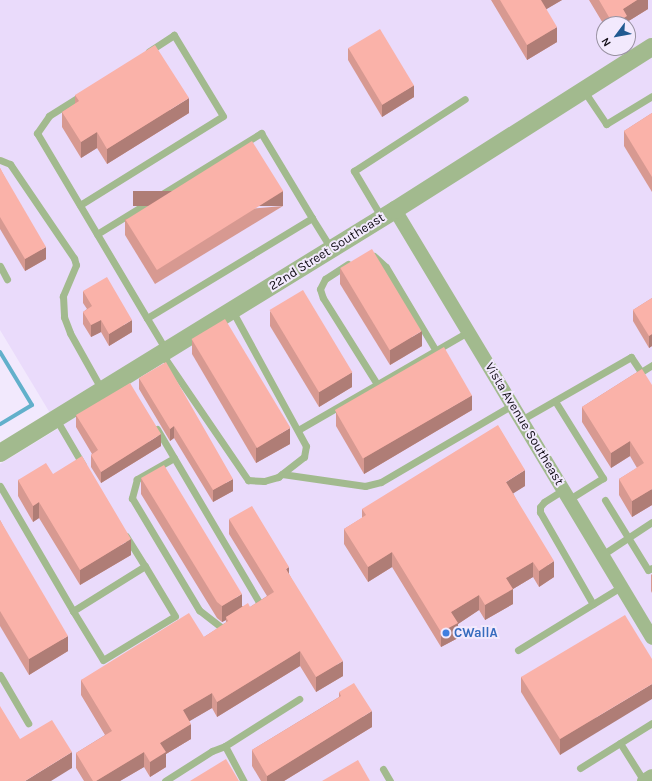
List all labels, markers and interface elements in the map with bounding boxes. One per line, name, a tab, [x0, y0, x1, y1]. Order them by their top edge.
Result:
north arrow	[596, 16, 636, 56]
text: N	[599, 35, 614, 49]
street label: 22nd Street Southeast	[266, 210, 388, 294]
street label: Vista Avenue Southeast	[481, 360, 567, 488]
place label: CWallA	[454, 625, 498, 641]
marker: CWallA	[441, 628, 451, 638]

